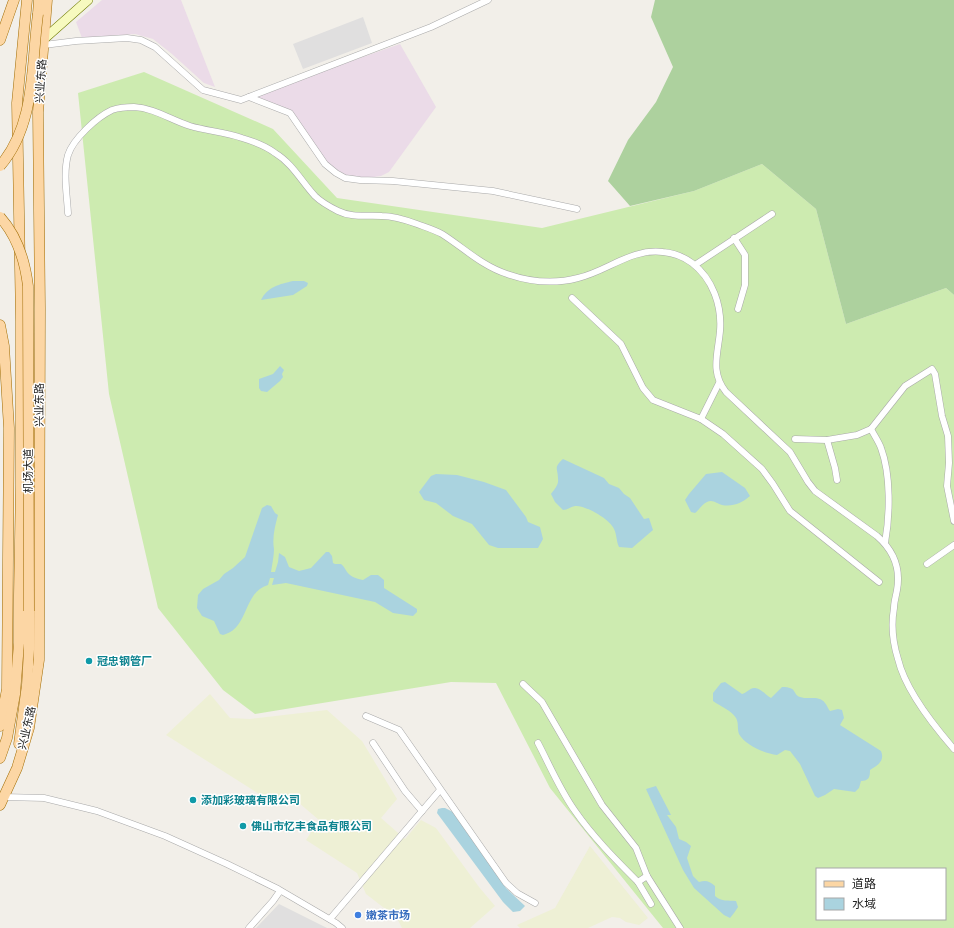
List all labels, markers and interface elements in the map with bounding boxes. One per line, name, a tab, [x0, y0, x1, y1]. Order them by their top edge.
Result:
street label: 兴业东路	[33, 59, 49, 103]
street label: 兴业东路	[33, 383, 46, 427]
street label: 机场大道	[22, 449, 35, 493]
place label: 冠忠钢管厂	[97, 655, 152, 668]
marker: 冠忠钢管厂	[84, 656, 94, 666]
street label: 兴业东路	[16, 705, 38, 751]
place label: 添加彩玻璃有限公司	[201, 794, 300, 807]
marker: 添加彩玻璃有限公司	[188, 795, 198, 805]
place label: 佛山市忆丰食品有限公司	[251, 820, 372, 833]
marker: 佛山市忆丰食品有限公司	[238, 821, 248, 831]
legend	[816, 868, 946, 920]
text: 道路	[852, 877, 876, 891]
text: 水域	[852, 897, 876, 911]
place label: 嫩茶市场	[366, 909, 410, 922]
marker: 嫩茶市场	[353, 910, 363, 920]

